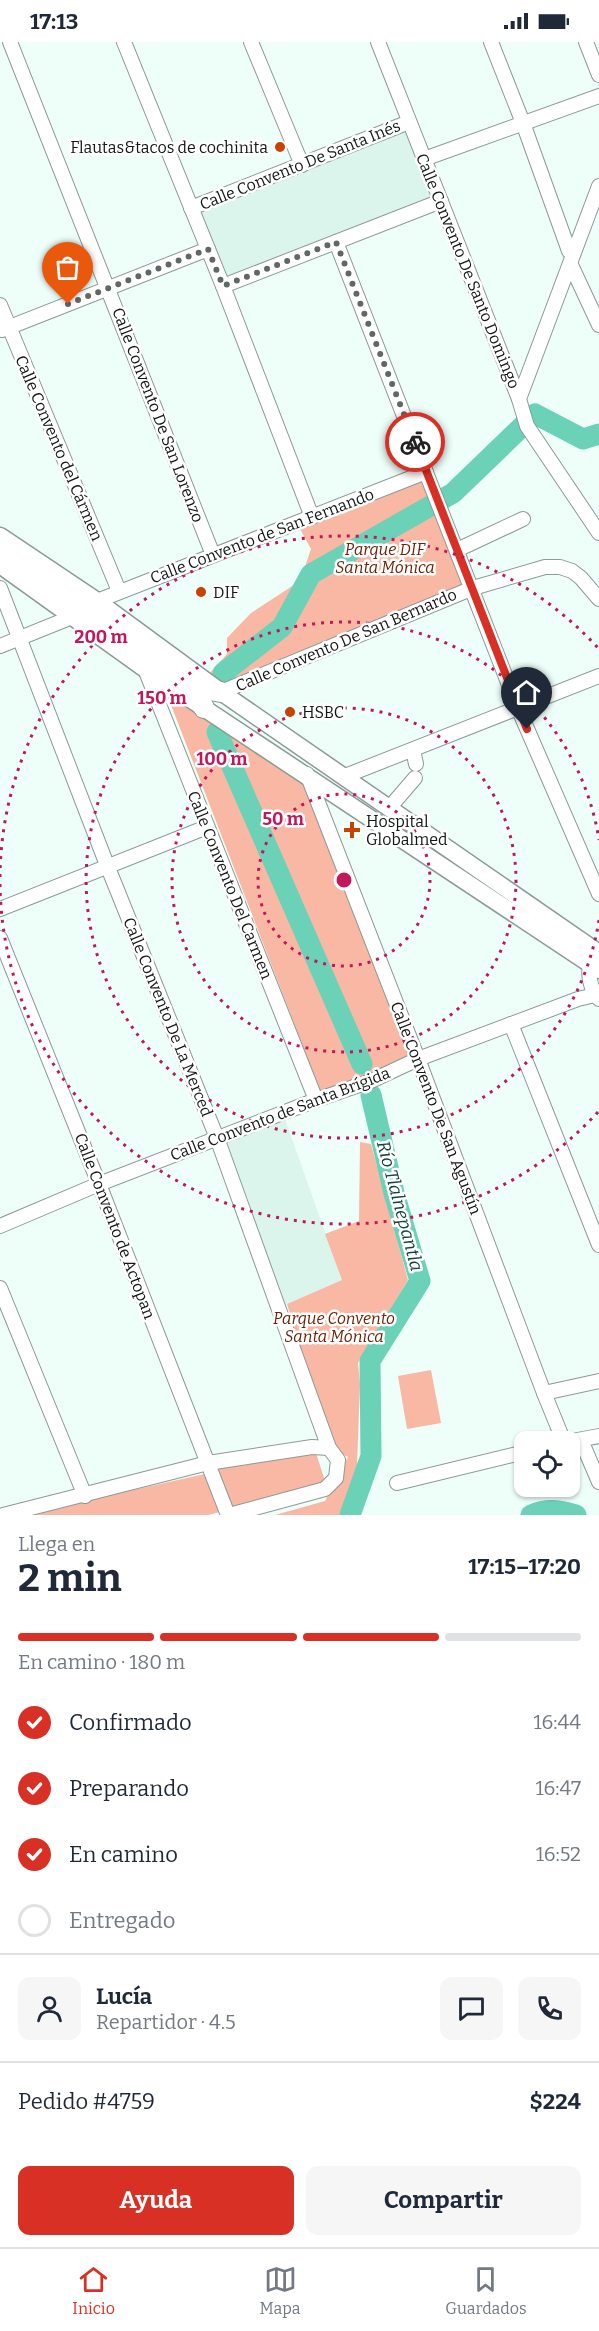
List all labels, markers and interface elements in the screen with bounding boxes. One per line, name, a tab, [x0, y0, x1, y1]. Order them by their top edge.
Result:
text: 17:13	[30, 8, 78, 35]
street label: Calle Convento De Santa Inés	[197, 116, 403, 214]
place label: Flautas&tacos de cochinita	[70, 138, 268, 157]
marker: Flautas&tacos de cochinita	[273, 140, 287, 154]
street label: Calle Convento De Santo Domingo	[412, 151, 524, 391]
pin	[42, 242, 93, 304]
icon: bag	[51, 251, 84, 284]
street label: Calle Convento De San Lorenzo	[108, 305, 208, 525]
street label: Calle Convento del Cármen	[11, 352, 107, 544]
courier	[385, 412, 445, 472]
icon: bike	[399, 426, 432, 459]
street label: Calle Convento de San Fernando	[147, 484, 377, 588]
park label: Parque DIF Santa Mónica	[335, 540, 435, 577]
place label: DIF	[213, 583, 239, 602]
marker: DIF	[194, 585, 208, 599]
street label: Calle Convento De San Bernardo	[233, 585, 459, 695]
text: 200 m	[74, 626, 128, 648]
pin	[501, 667, 552, 729]
icon: home	[510, 676, 543, 709]
text: 150 m	[137, 687, 187, 709]
place label: HSBC	[302, 703, 344, 722]
marker: HSBC	[283, 705, 297, 719]
text: 100 m	[196, 748, 248, 770]
street label: Calle Convento Del Carmen	[183, 788, 277, 982]
text: 50 m	[262, 808, 304, 830]
place label: Hospital Globalmed	[366, 812, 448, 849]
marker: Hospital Globalmed	[343, 821, 361, 839]
centre of rings	[334, 870, 354, 890]
street label: Calle Convento De La Merced	[119, 915, 217, 1120]
street label: Calle Convento De San Agustín	[387, 999, 485, 1217]
street label: Calle Convento de Santa Brígida	[167, 1063, 393, 1165]
street label: Calle Convento de Actopan	[71, 1130, 159, 1322]
water label: Río Tlalnepantla	[372, 1138, 428, 1274]
park label: Parque Convento Santa Mónica	[273, 1309, 395, 1346]
map controls	[514, 1431, 580, 1497]
button: locate	[514, 1431, 580, 1497]
text: Llega en	[18, 1532, 95, 1556]
text: 17:15–17:20	[468, 1553, 581, 1580]
text: 2 min	[18, 1555, 122, 1601]
text: En camino · 180 m	[18, 1650, 185, 1674]
icon: check	[18, 1706, 51, 1739]
text: Confirmado	[69, 1709, 192, 1736]
text: 16:44	[533, 1710, 581, 1734]
icon: check	[18, 1772, 51, 1805]
text: Preparando	[69, 1775, 189, 1802]
text: 16:47	[535, 1776, 581, 1800]
icon: check	[18, 1838, 51, 1871]
text: En camino	[69, 1841, 178, 1868]
text: 16:52	[536, 1842, 581, 1866]
text: Entregado	[69, 1907, 175, 1934]
button: person	[18, 1977, 81, 2040]
button: chat	[440, 1977, 503, 2040]
button: phone	[518, 1977, 581, 2040]
text: Lucía	[96, 1983, 152, 2010]
text: Repartidor · 4.5	[96, 2010, 236, 2034]
text: Pedido #4759	[18, 2088, 155, 2115]
text: $224	[529, 2088, 581, 2115]
button: Ayuda	[18, 2166, 294, 2235]
button: Compartir	[306, 2166, 581, 2235]
tab: Inicio	[72, 2263, 115, 2318]
tab: Mapa	[260, 2263, 301, 2318]
tab: Guardados	[445, 2263, 527, 2318]

